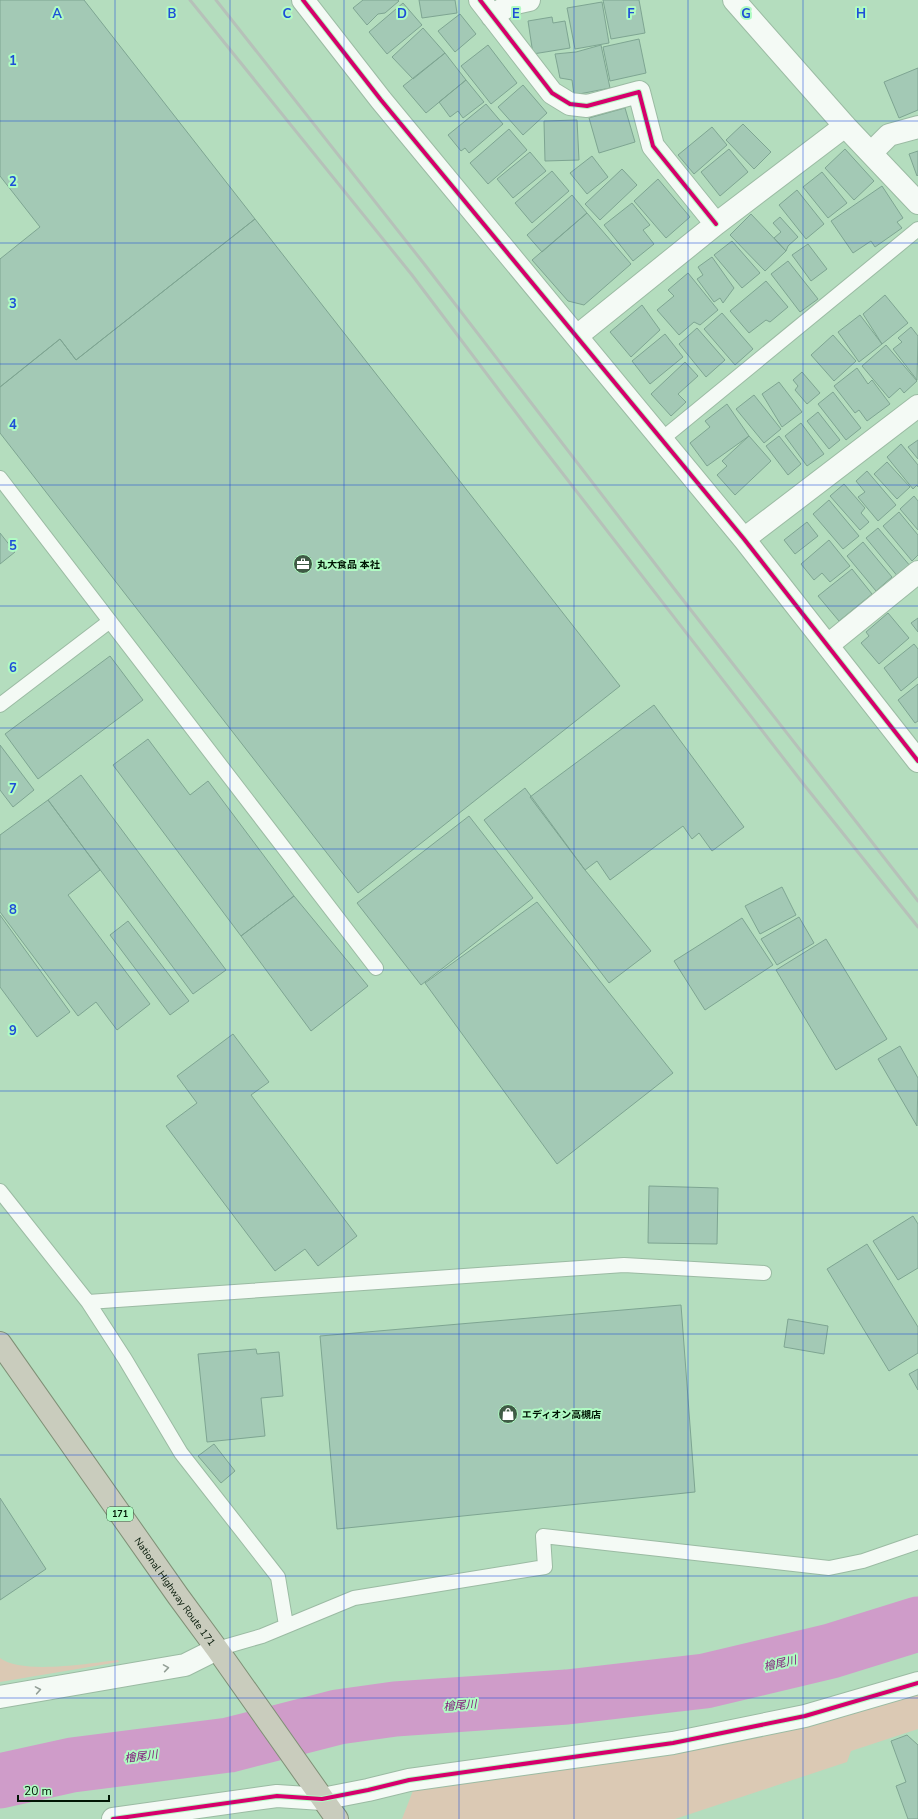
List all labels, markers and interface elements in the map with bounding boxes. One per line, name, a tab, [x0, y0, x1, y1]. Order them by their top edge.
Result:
text: A	[52, 5, 62, 23]
text: B	[168, 5, 177, 23]
text: C	[283, 5, 292, 23]
text: D	[397, 5, 407, 23]
text: E	[512, 5, 520, 23]
text: F	[627, 5, 635, 23]
text: G	[741, 5, 751, 23]
text: H	[856, 5, 866, 23]
text: 1	[9, 52, 17, 70]
text: 2	[9, 173, 17, 191]
text: 3	[9, 295, 17, 313]
text: 4	[9, 416, 17, 434]
text: 5	[9, 537, 17, 555]
office icon: 丸大食品 本社	[292, 553, 314, 575]
place label: 丸大食品 本社	[317, 558, 381, 572]
text: 6	[9, 659, 17, 677]
text: 7	[9, 780, 17, 798]
text: 8	[9, 901, 17, 919]
text: 9	[9, 1022, 17, 1040]
shop icon: エディオン高槻店	[497, 1403, 519, 1425]
place label: エディオン高槻店	[522, 1408, 601, 1422]
road number: 171	[107, 1507, 133, 1521]
street label: National Highway Route 171	[131, 1535, 218, 1649]
water label: 檜尾川	[762, 1652, 799, 1675]
one-way arrow	[163, 1664, 170, 1673]
one-way arrow	[35, 1687, 42, 1695]
water label: 檜尾川	[443, 1697, 478, 1714]
water label: 檜尾川	[124, 1747, 159, 1766]
scale bar	[18, 1777, 109, 1803]
text: 20 m	[24, 1783, 52, 1799]

